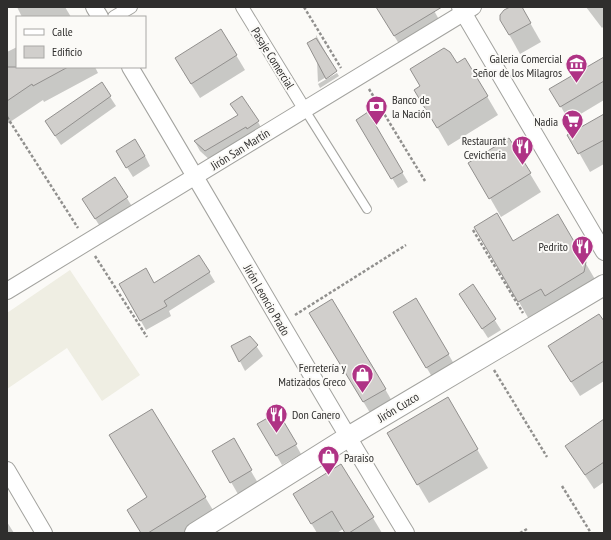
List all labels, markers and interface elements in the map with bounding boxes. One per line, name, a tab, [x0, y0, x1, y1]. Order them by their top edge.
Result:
legend	[16, 16, 146, 68]
text: Calle	[52, 24, 73, 39]
street label: Pasaje Comercial	[248, 24, 298, 92]
text: Edificio	[52, 44, 82, 59]
place label: Galeria Comercial Señor de los Milagros	[473, 51, 562, 80]
museum icon: Galeria Comercial Señor de los Milagros	[564, 52, 590, 85]
place label: Banco de la Nación	[392, 92, 431, 121]
bank icon: Banco de la Nación	[364, 93, 390, 126]
supermarket icon: Nadia	[560, 108, 586, 141]
place label: Nadia	[534, 114, 558, 129]
street label: Jirón San Martín	[207, 125, 272, 174]
place label: Restaurant Cevicheria	[462, 133, 507, 162]
restaurant icon: Restaurant Cevicheria	[509, 134, 535, 167]
restaurant icon: Pedrito	[570, 233, 596, 266]
place label: Pedrito	[539, 239, 568, 254]
street label: Jirón Leoncio Prado	[240, 261, 293, 338]
place label: Ferretería y Matizados Greco	[278, 360, 346, 389]
shop icon: Ferretería y Matizados Greco	[349, 361, 375, 394]
street label: Jirón Cuzco	[374, 389, 421, 426]
restaurant icon: Don Canero	[264, 401, 290, 434]
place label: Don Canero	[292, 407, 340, 422]
shop icon: Paraiso	[315, 444, 341, 477]
place label: Paraiso	[344, 450, 374, 465]

